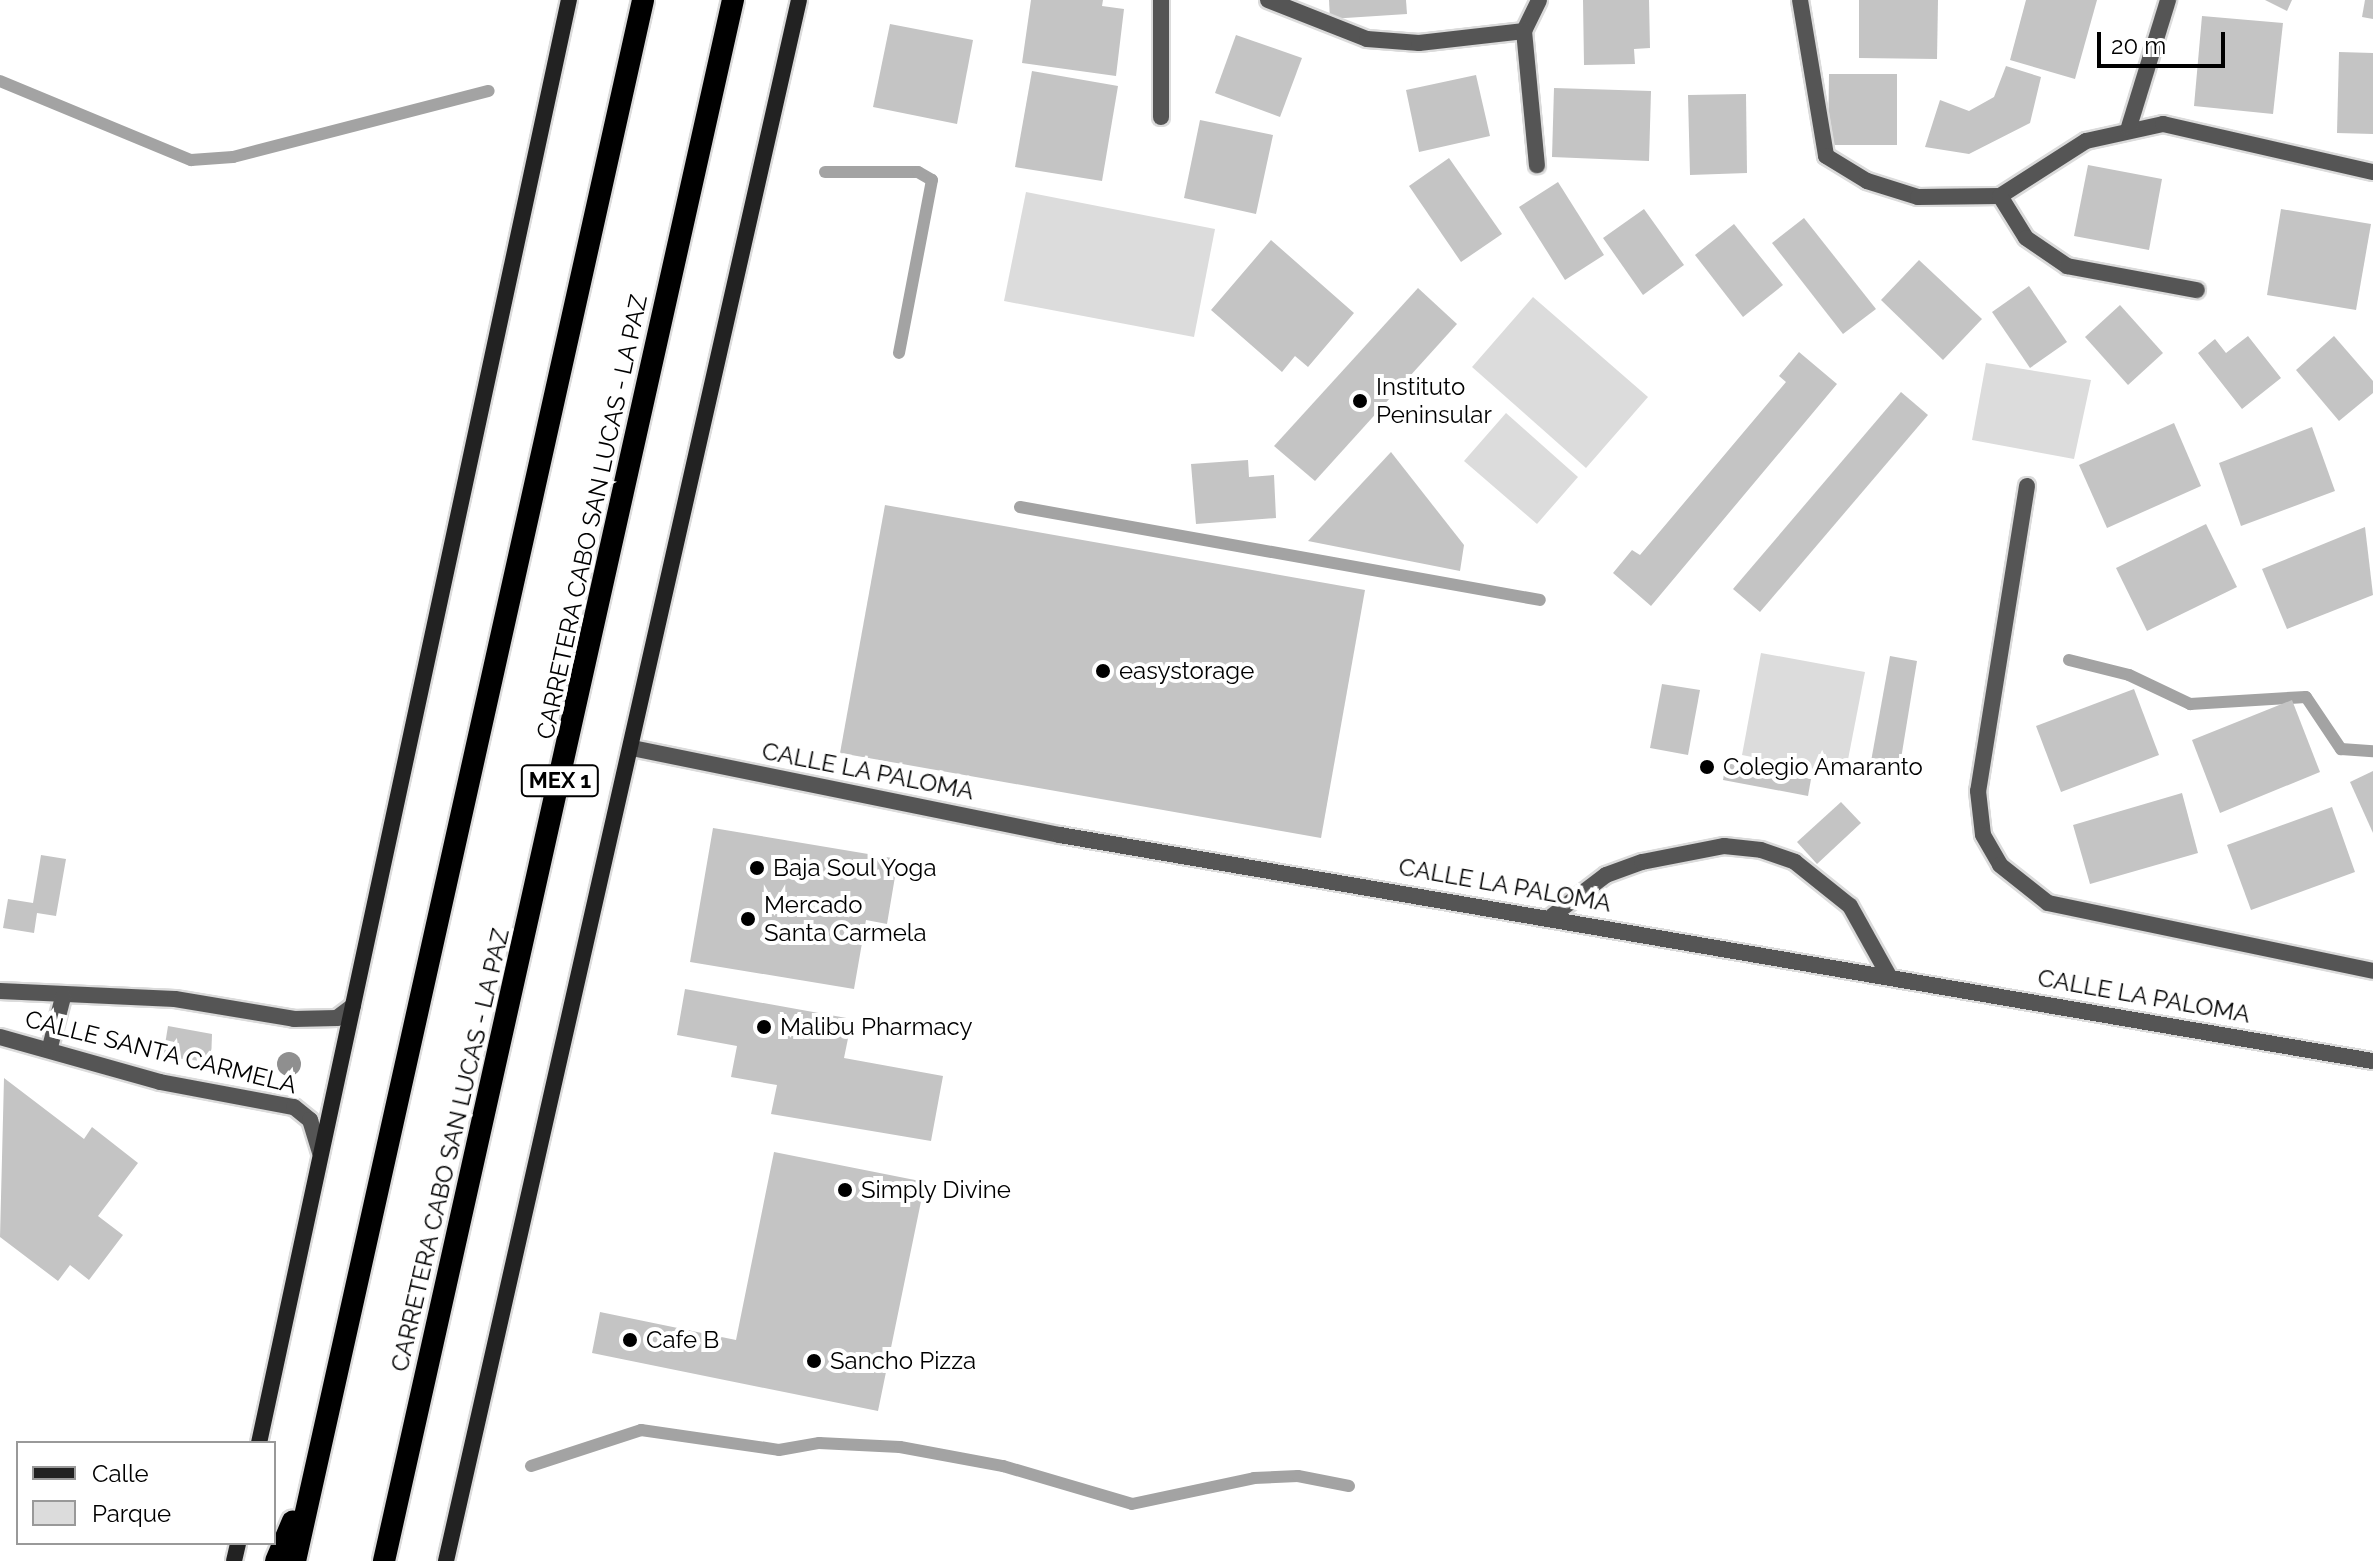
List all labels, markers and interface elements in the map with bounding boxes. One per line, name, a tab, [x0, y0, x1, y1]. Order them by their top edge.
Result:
scale bar	[2101, 16, 2229, 66]
text: 20 m	[2111, 31, 2166, 60]
street label: CARRETERA CABO SAN LUCAS - LA PAZ	[531, 291, 653, 743]
place label: Instituto Peninsular	[1376, 373, 1492, 429]
marker: Instituto Peninsular	[1351, 392, 1369, 410]
place label: easystorage	[1119, 657, 1254, 685]
marker: easystorage	[1094, 662, 1112, 680]
street label: CALLE LA PALOMA	[759, 736, 977, 806]
place label: Colegio Amaranto	[1723, 753, 1924, 781]
marker: Colegio Amaranto	[1698, 758, 1716, 776]
road number: MEX 1	[520, 763, 600, 799]
street label: CALLE LA PALOMA	[1396, 852, 1614, 918]
place label: Baja Soul Yoga	[773, 854, 938, 882]
marker: Baja Soul Yoga	[748, 859, 766, 877]
place label: Mercado Santa Carmela	[764, 891, 926, 947]
marker: Mercado Santa Carmela	[739, 910, 757, 928]
street label: CARRETERA CABO SAN LUCAS - LA PAZ	[385, 925, 515, 1375]
street label: CALLE LA PALOMA	[2035, 963, 2253, 1029]
street label: CALLE SANTA CARMELA	[22, 1004, 300, 1100]
place label: Malibu Pharmacy	[780, 1013, 972, 1041]
marker: Malibu Pharmacy	[755, 1018, 773, 1036]
place label: Simply Divine	[861, 1176, 1011, 1204]
marker: Simply Divine	[836, 1181, 854, 1199]
place label: Cafe B	[646, 1326, 719, 1354]
marker: Cafe B	[621, 1331, 639, 1349]
place label: Sancho Pizza	[830, 1347, 976, 1375]
marker: Sancho Pizza	[805, 1352, 823, 1370]
legend	[16, 1441, 276, 1545]
text: Calle	[92, 1459, 149, 1488]
text: Parque	[92, 1499, 171, 1528]

